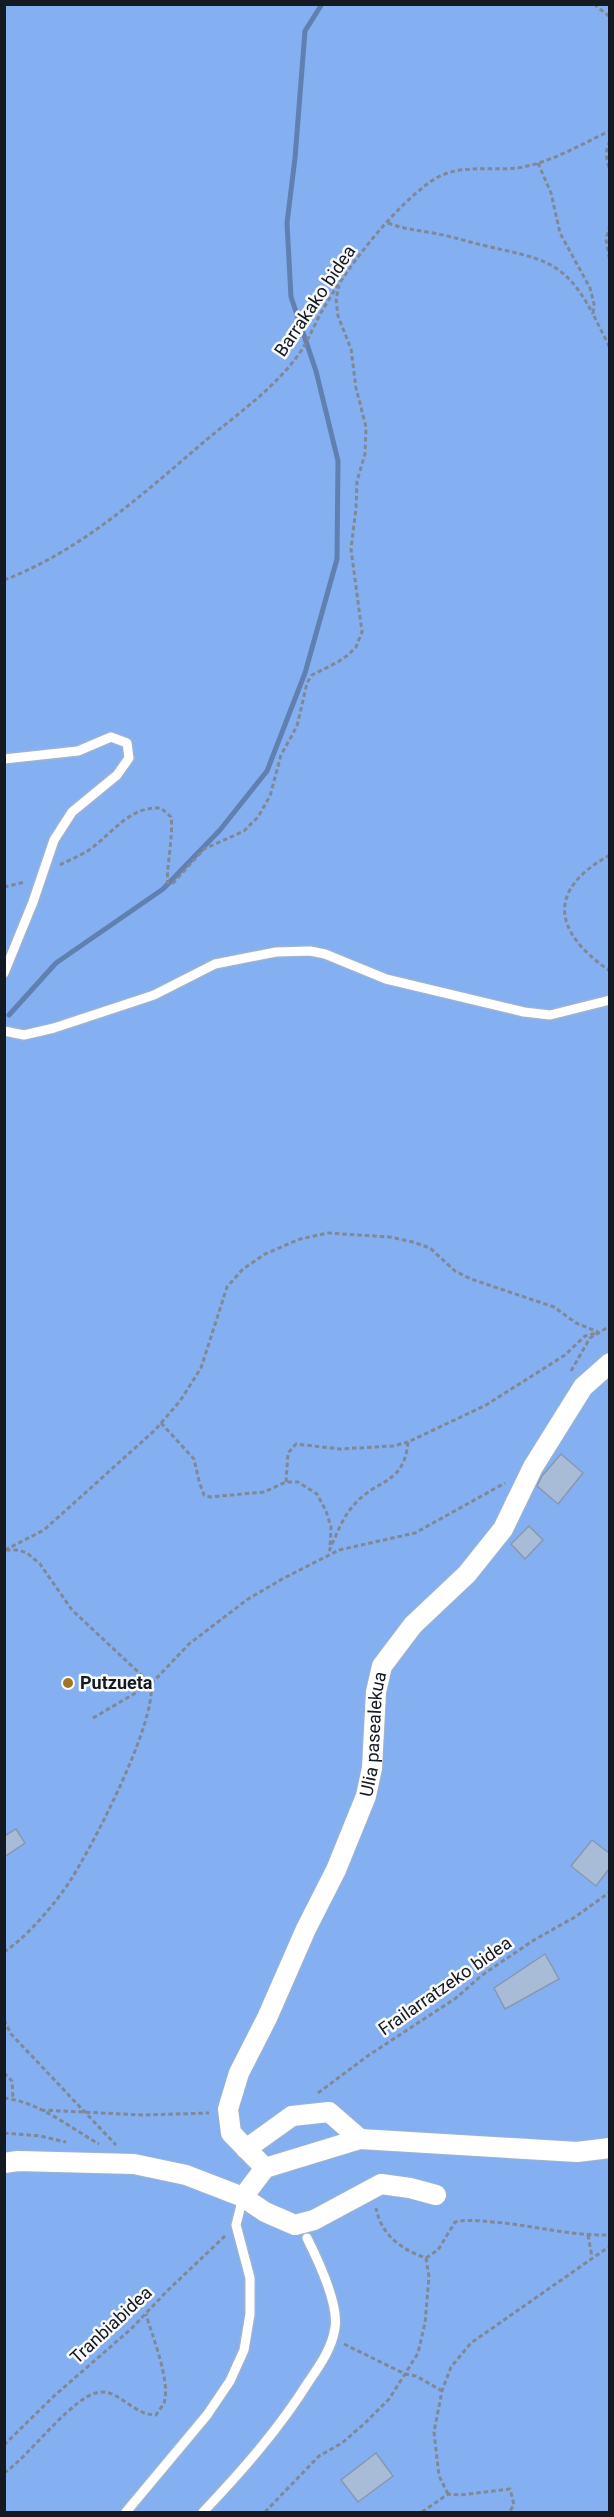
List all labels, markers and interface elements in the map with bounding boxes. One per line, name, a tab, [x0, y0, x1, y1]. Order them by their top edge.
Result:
street label: Barrakako bidea	[270, 241, 359, 360]
street label: Ulia pasealekua	[355, 1669, 390, 1799]
place label: Putzueta	[80, 1672, 153, 1693]
marker: Putzueta	[61, 1676, 75, 1690]
street label: Frailarratzeko bidea	[374, 1932, 515, 2039]
street label: Tranbiabidea	[66, 2282, 156, 2368]

